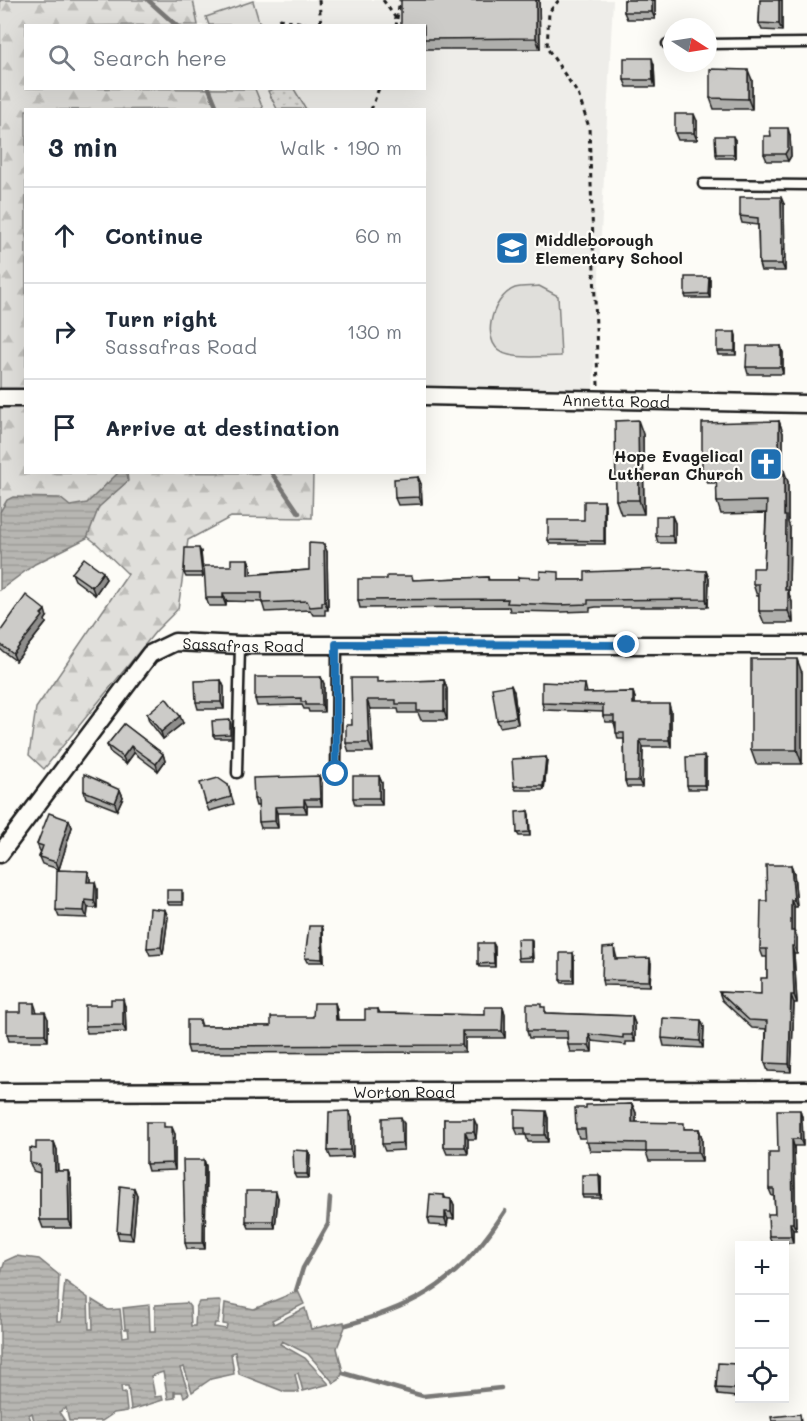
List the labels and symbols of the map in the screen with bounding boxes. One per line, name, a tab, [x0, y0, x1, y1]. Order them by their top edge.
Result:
north arrow	[663, 18, 717, 72]
place label: Middleborough Elementary School	[535, 229, 683, 268]
school or university icon: Middleborough Elementary School	[494, 230, 530, 266]
street label: Annetta Road	[562, 388, 670, 412]
place label: Hope Evagelical Lutheran Church	[608, 445, 743, 484]
church icon: Hope Evagelical Lutheran Church	[748, 446, 784, 482]
route end	[613, 631, 639, 657]
street label: Sassafras Road	[182, 632, 304, 656]
route start	[322, 760, 348, 786]
street label: Worton Road	[353, 1080, 455, 1102]

